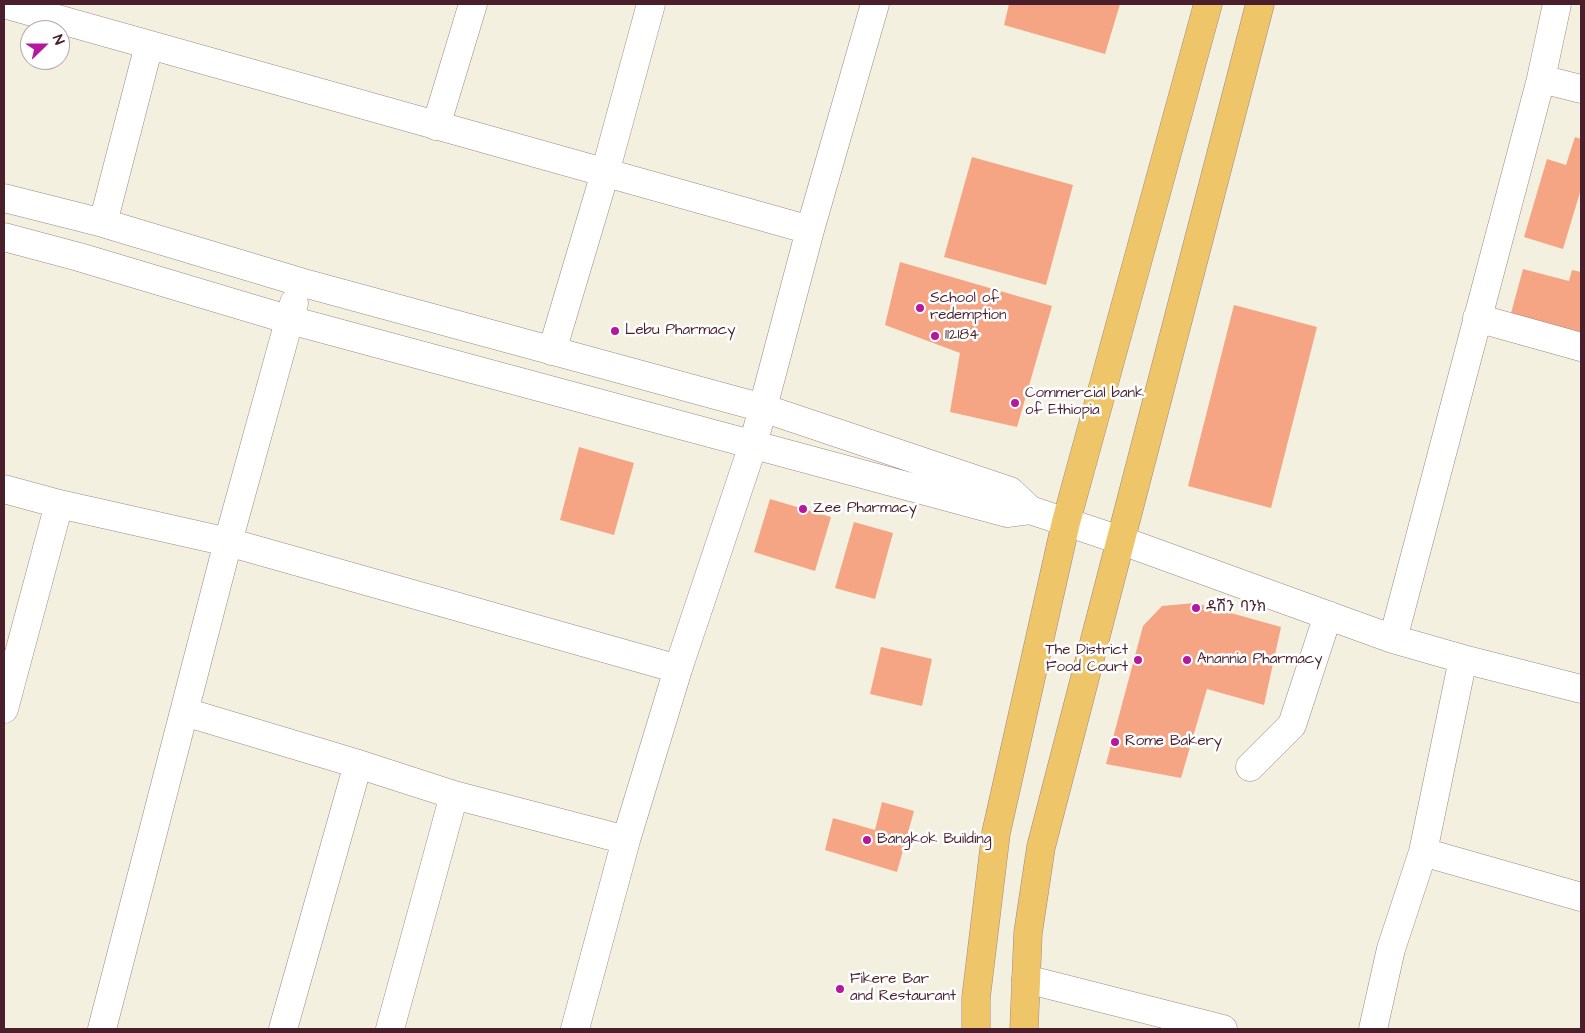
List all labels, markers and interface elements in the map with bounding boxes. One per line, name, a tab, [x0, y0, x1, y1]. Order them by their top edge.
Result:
north arrow	[20, 20, 70, 70]
text: N	[47, 32, 69, 48]
place label: School of redemption	[930, 290, 1006, 325]
marker: School of redemption	[914, 302, 926, 314]
place label: Lebu Pharmacy	[625, 322, 735, 340]
marker: Lebu Pharmacy	[609, 325, 621, 337]
place label: 112184	[945, 327, 979, 345]
marker: 112184	[929, 330, 941, 342]
place label: Commercial bank of Ethiopia	[1025, 385, 1144, 420]
marker: Commercial bank of Ethiopia	[1009, 397, 1021, 409]
place label: Zee Pharmacy	[813, 500, 917, 518]
marker: Zee Pharmacy	[797, 503, 809, 515]
place label: ዳሽን ባንክ	[1206, 599, 1266, 617]
marker: ዳሽን ባንክ	[1190, 602, 1202, 614]
place label: The District Food Court	[1045, 642, 1128, 677]
place label: Anannia Pharmacy	[1197, 651, 1323, 669]
marker: The District Food Court	[1132, 654, 1144, 666]
marker: Anannia Pharmacy	[1181, 654, 1193, 666]
place label: Rome Bakery	[1125, 733, 1222, 751]
marker: Rome Bakery	[1109, 736, 1121, 748]
place label: Bangkok Building	[877, 831, 992, 849]
marker: Bangkok Building	[861, 834, 873, 846]
place label: Fikere Bar and Restaurant	[850, 971, 956, 1006]
marker: Fikere Bar and Restaurant	[834, 983, 846, 995]

